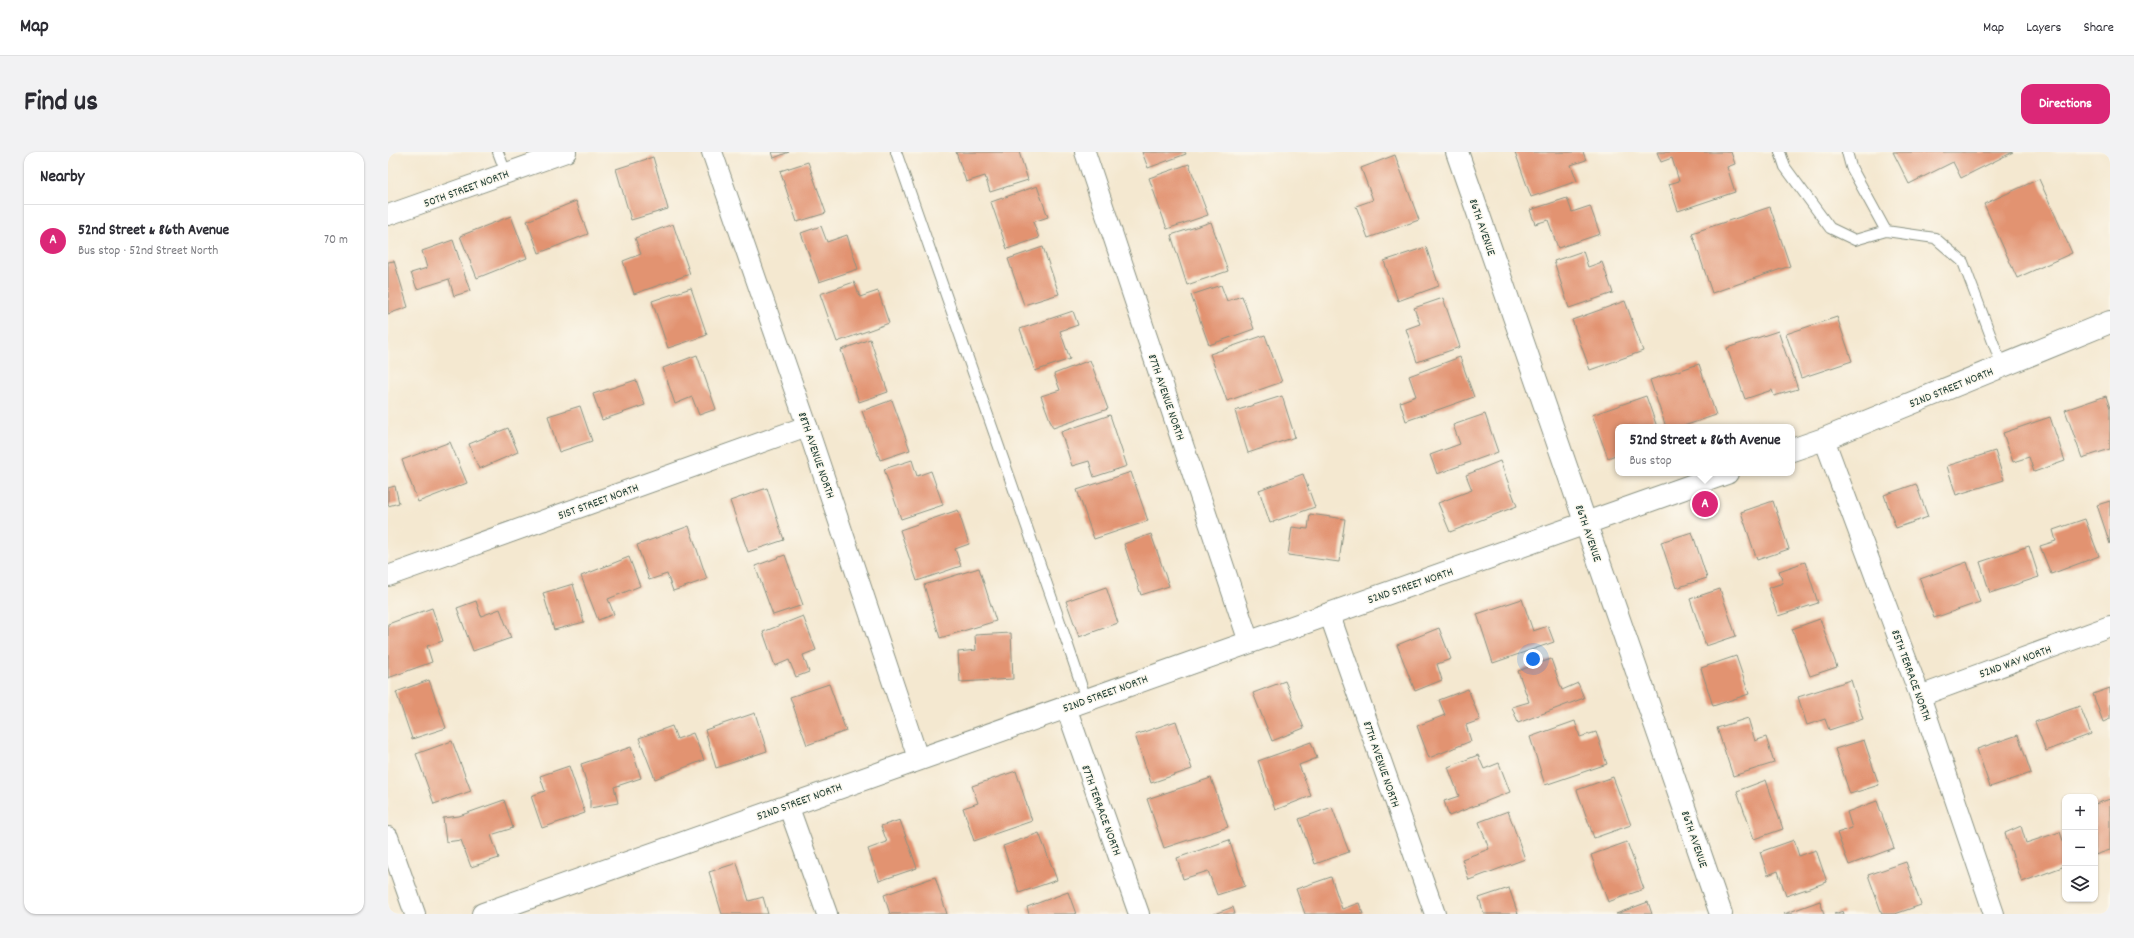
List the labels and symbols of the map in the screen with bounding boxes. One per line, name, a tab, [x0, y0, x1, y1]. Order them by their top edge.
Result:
street label: 50TH STREET NORTH	[421, 166, 512, 213]
street label: 86TH AVENUE	[1464, 197, 1499, 259]
street label: 87TH AVENUE NORTH	[1143, 352, 1188, 443]
street label: 52ND STREET NORTH	[1907, 364, 1996, 413]
street label: 88TH AVENUE NORTH	[793, 410, 838, 501]
street label: 51ST STREET NORTH	[556, 480, 641, 525]
pin: A	[1692, 489, 1718, 519]
street label: 86TH AVENUE	[1570, 503, 1605, 565]
street label: 52ND STREET NORTH	[1365, 564, 1456, 609]
street label: 85TH TERRACE NORTH	[1886, 627, 1935, 724]
street label: 52ND WAY NORTH	[1977, 641, 2054, 683]
your location	[1523, 649, 1543, 669]
street label: 52ND STREET NORTH	[1060, 671, 1151, 718]
street label: 87TH AVENUE NORTH	[1358, 719, 1403, 810]
street label: 87TH TERRACE NORTH	[1076, 763, 1125, 858]
street label: 52ND STREET NORTH	[754, 779, 845, 826]
street label: 86TH AVENUE	[1676, 809, 1711, 871]

